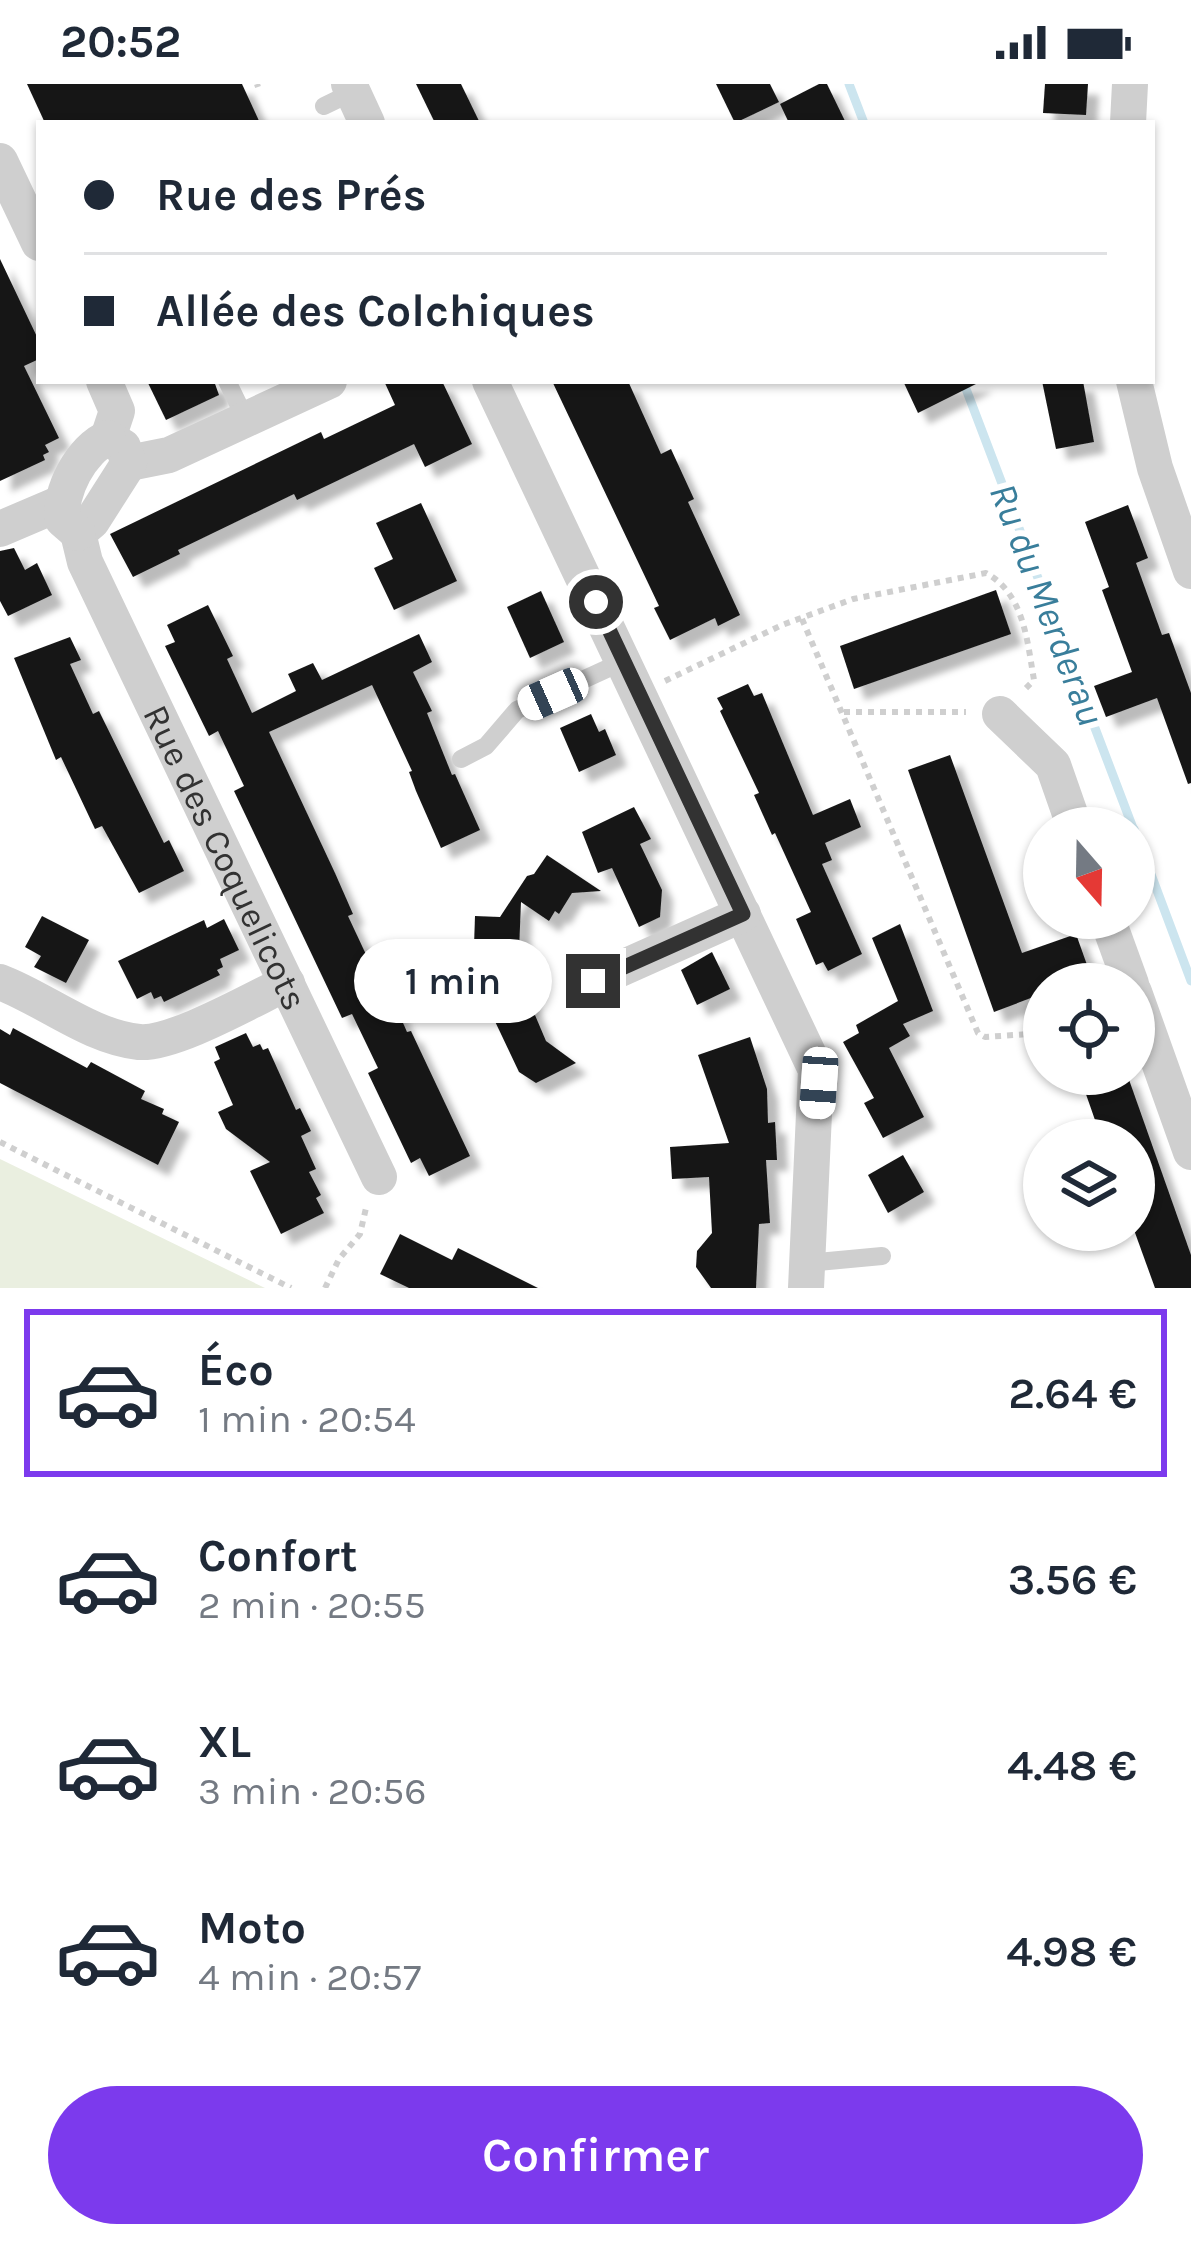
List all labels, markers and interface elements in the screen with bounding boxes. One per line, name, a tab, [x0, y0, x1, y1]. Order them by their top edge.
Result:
text: 20:52	[60, 16, 181, 68]
text: Rue des Prés	[156, 169, 426, 221]
text: Allée des Colchiques	[156, 285, 595, 337]
water label: Ru du Merderau	[980, 477, 1114, 732]
route start	[569, 575, 623, 629]
car	[513, 663, 593, 725]
street label: Rue des Coquelicots	[134, 698, 316, 1017]
north arrow	[1023, 807, 1155, 939]
map controls	[1023, 807, 1155, 1251]
callout: 1 min	[353, 939, 551, 1023]
route end	[566, 954, 620, 1008]
text: 1 min	[405, 958, 501, 1004]
button: locate	[1023, 963, 1155, 1095]
car	[799, 1046, 839, 1120]
button: layers	[1023, 1119, 1155, 1251]
icon: car	[54, 1339, 162, 1447]
text: Éco	[198, 1344, 274, 1396]
text: 2.64 €	[1008, 1367, 1137, 1419]
text: 1 min · 20:54	[198, 1396, 416, 1442]
icon: car	[54, 1525, 162, 1633]
text: Confort	[198, 1530, 357, 1582]
text: 3.56 €	[1008, 1553, 1137, 1605]
text: 2 min · 20:55	[198, 1582, 426, 1628]
icon: car	[54, 1711, 162, 1819]
text: XL	[198, 1716, 251, 1768]
text: 4.48 €	[1007, 1739, 1137, 1791]
text: 3 min · 20:56	[198, 1768, 427, 1814]
icon: car	[54, 1897, 162, 2005]
text: Moto	[198, 1902, 306, 1954]
text: 4.98 €	[1006, 1925, 1137, 1977]
text: 4 min · 20:57	[198, 1954, 421, 2000]
button: Confirmer	[48, 2086, 1143, 2224]

